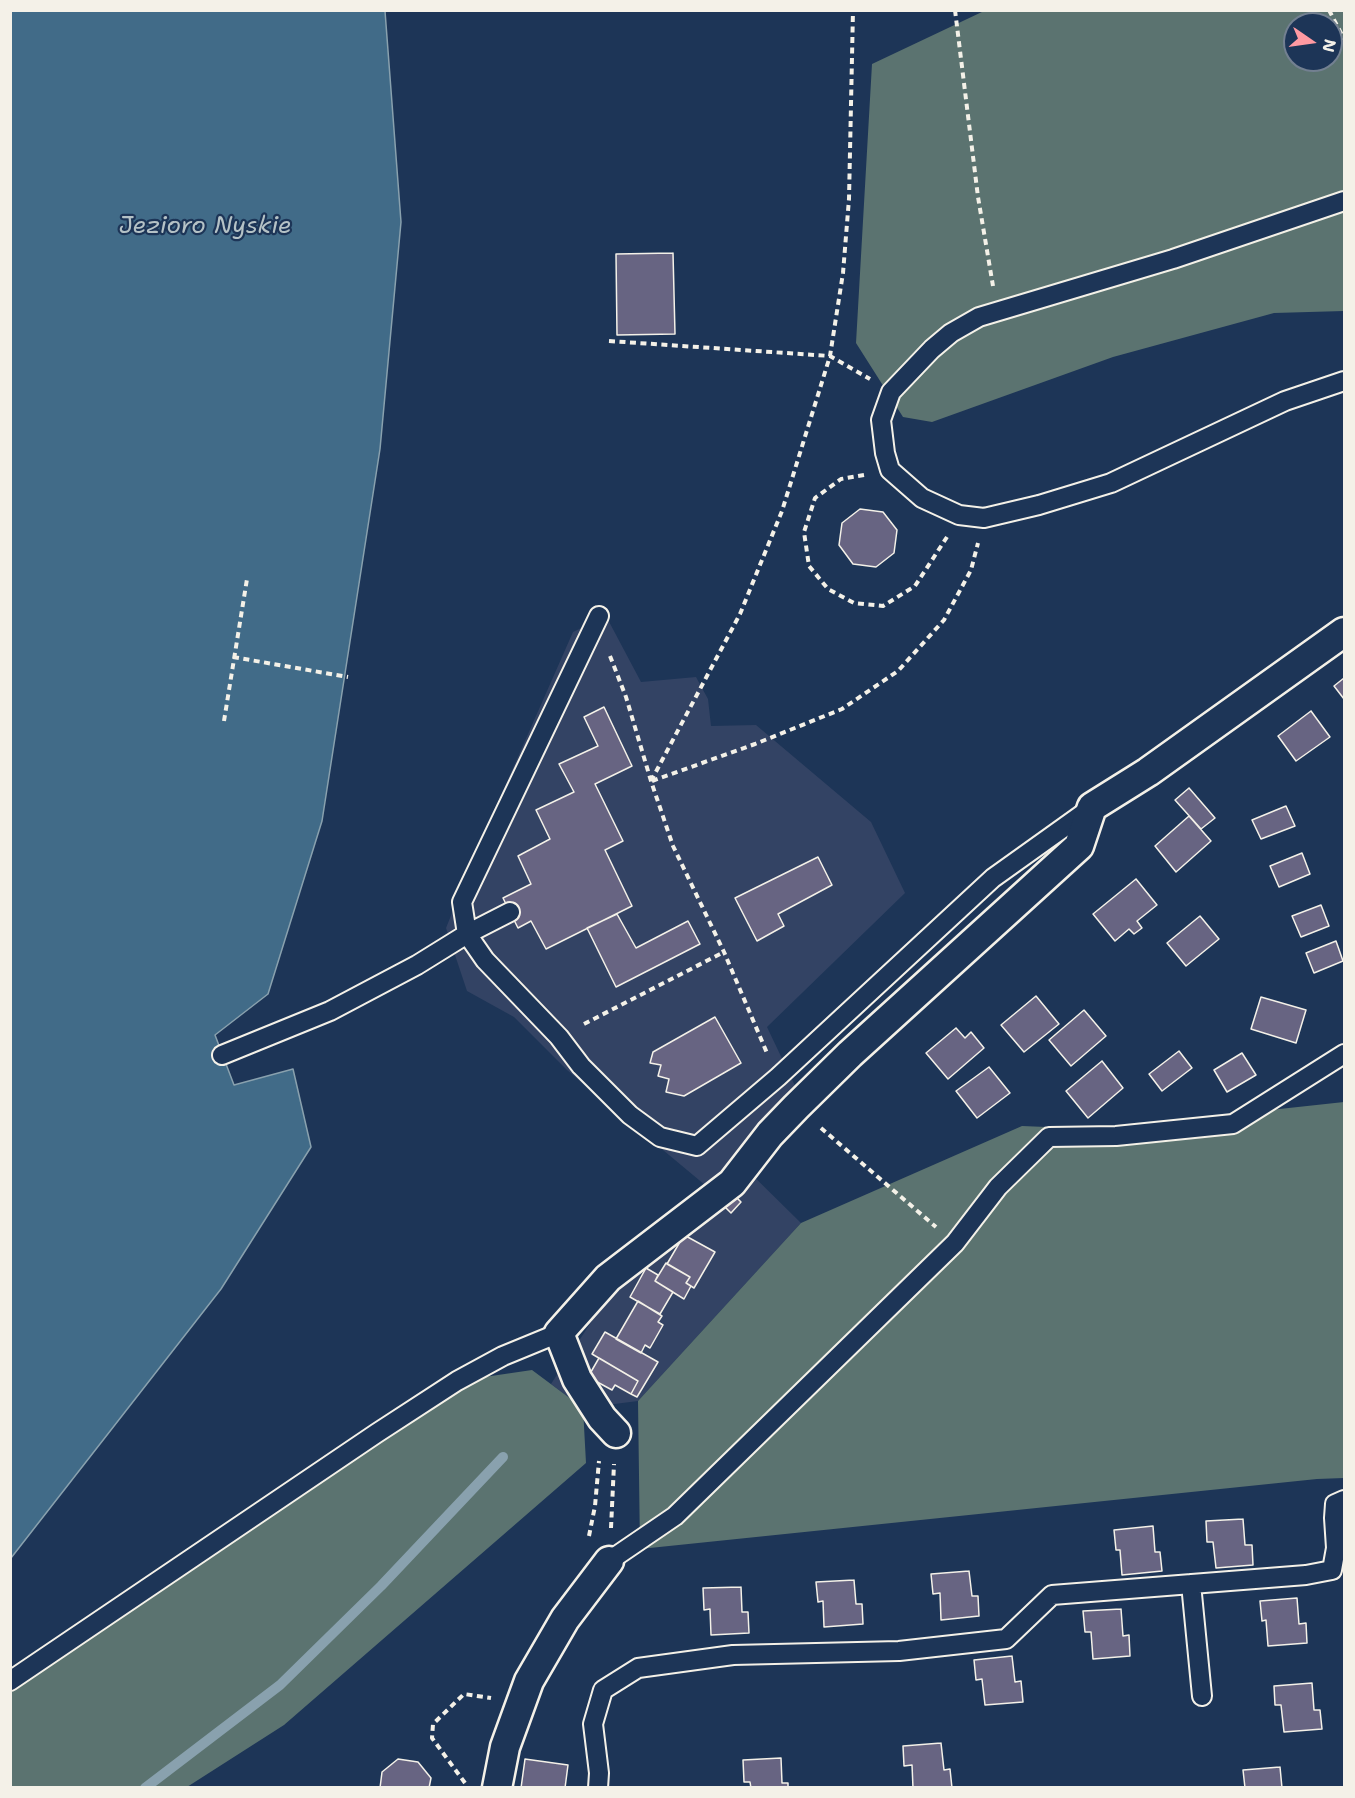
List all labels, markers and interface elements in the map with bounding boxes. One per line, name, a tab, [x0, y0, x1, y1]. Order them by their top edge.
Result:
north arrow	[1283, 12, 1343, 72]
text: N	[1317, 37, 1341, 54]
water label: Jezioro Nyskie	[118, 213, 292, 241]

